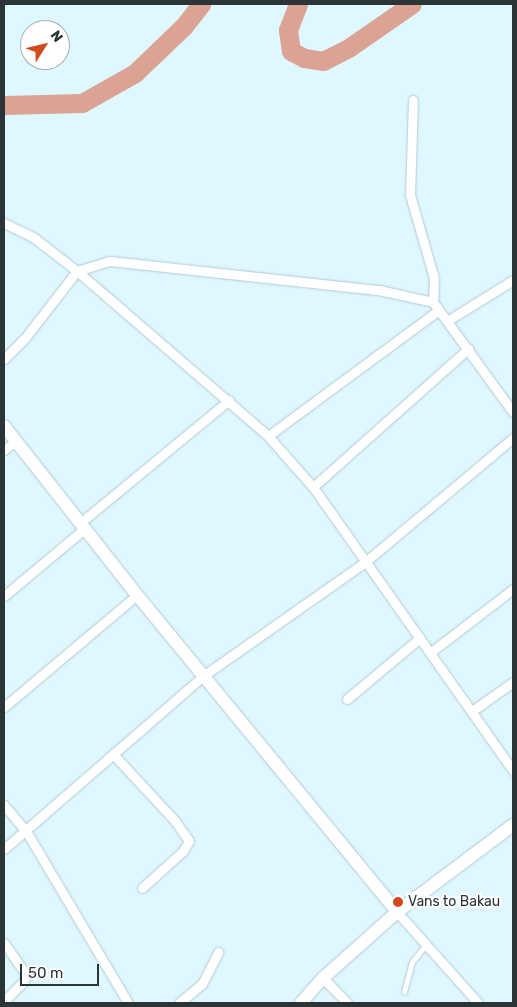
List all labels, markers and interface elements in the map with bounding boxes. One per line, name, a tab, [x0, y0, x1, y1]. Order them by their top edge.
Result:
north arrow	[20, 20, 70, 70]
text: N	[47, 27, 67, 46]
place label: Vans to Bakau	[408, 894, 500, 910]
marker: Vans to Bakau	[392, 896, 404, 908]
scale bar	[22, 954, 101, 986]
text: 50 m	[28, 964, 63, 982]

